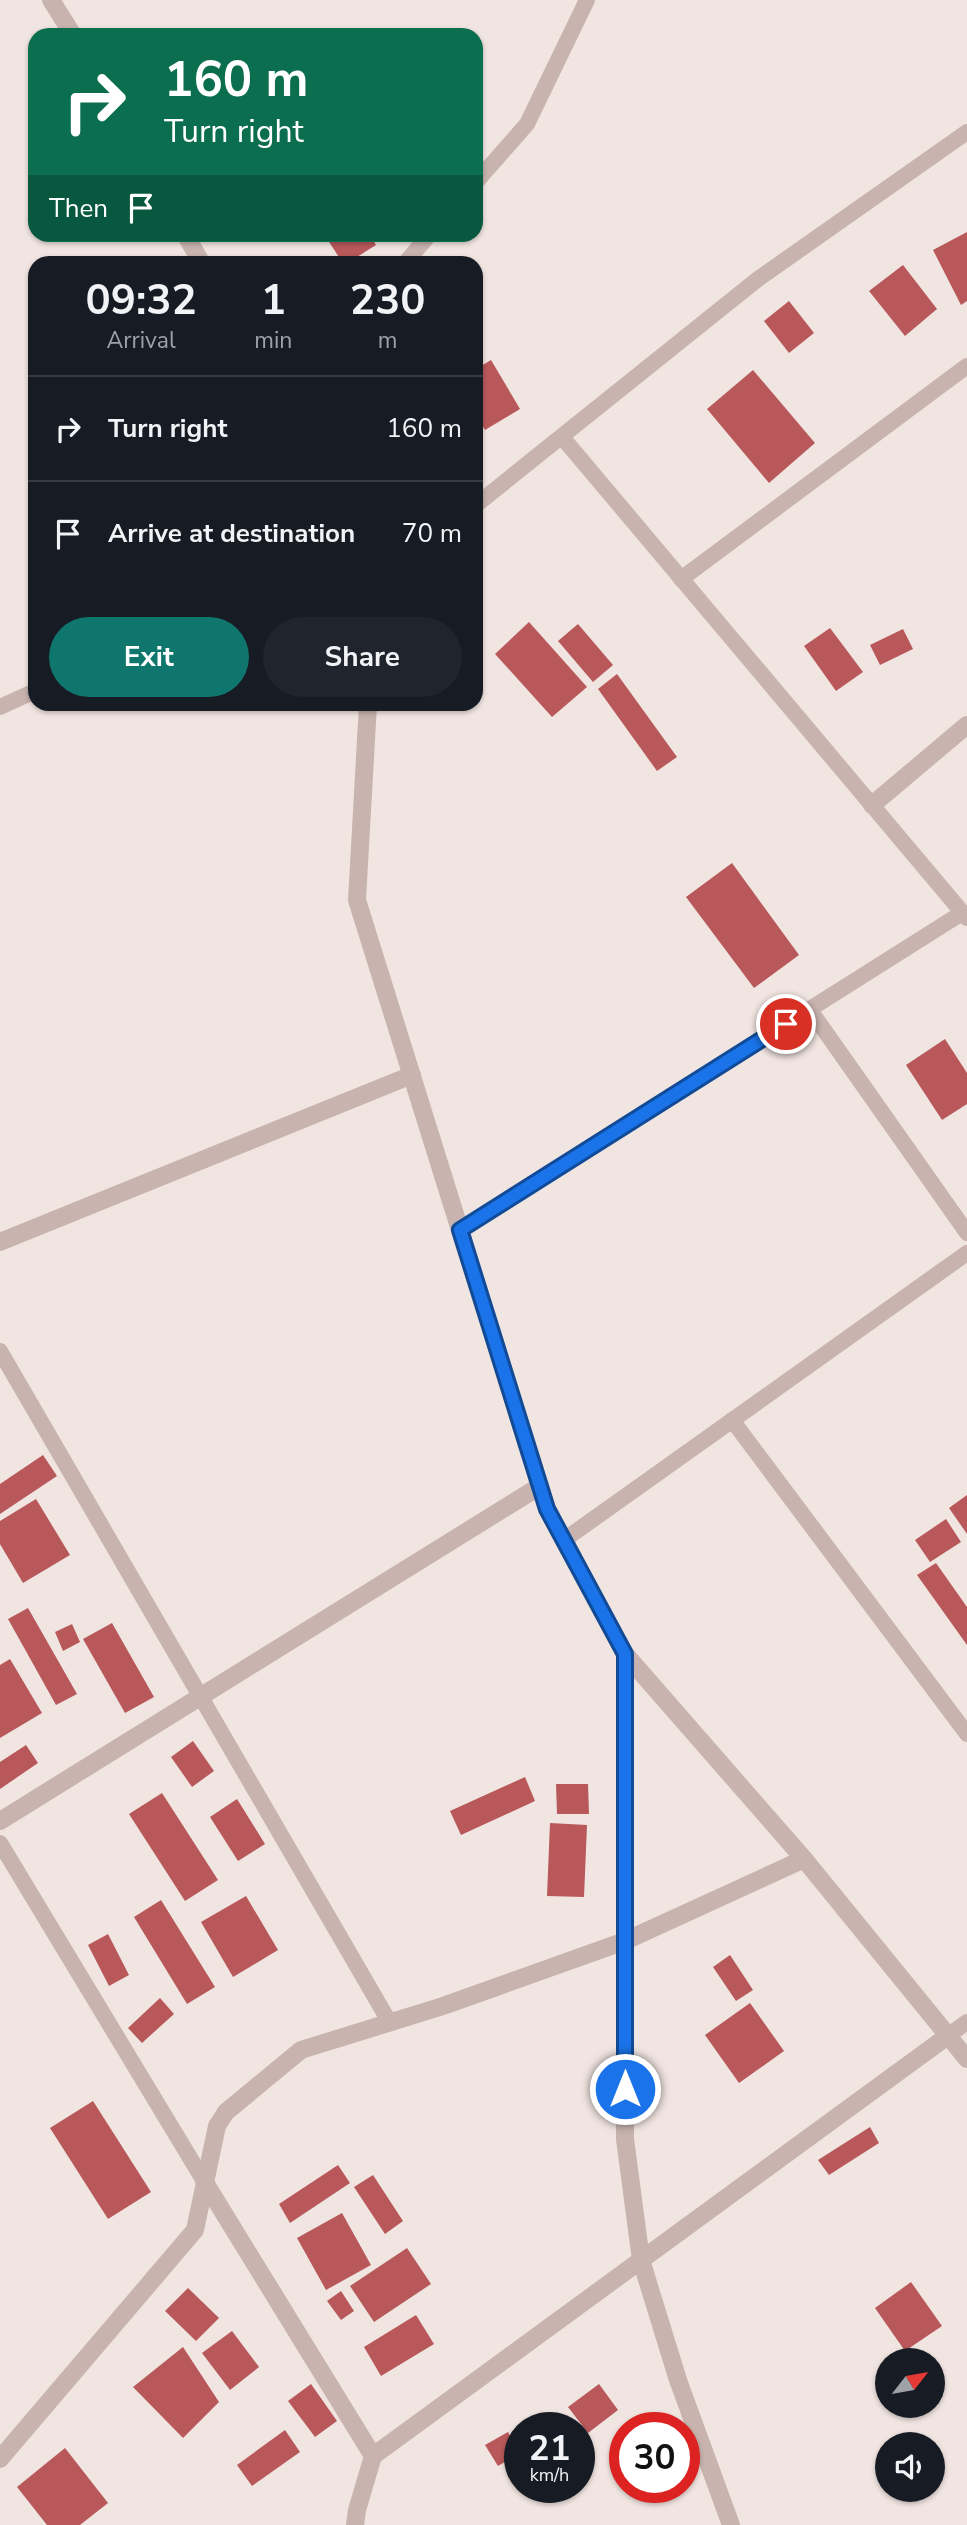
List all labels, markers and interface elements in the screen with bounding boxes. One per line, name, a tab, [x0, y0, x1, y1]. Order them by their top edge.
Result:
text: 160 m	[164, 46, 308, 113]
icon: right	[49, 56, 140, 147]
text: Turn right	[164, 110, 304, 153]
icon: arrive	[122, 189, 160, 227]
text: Then	[49, 191, 108, 226]
text: 09:32	[86, 272, 197, 329]
text: 1	[261, 272, 286, 329]
text: 230	[350, 272, 425, 329]
text: Arrival	[107, 325, 176, 356]
text: min	[254, 325, 292, 356]
text: m	[378, 325, 398, 356]
icon: right	[49, 410, 87, 448]
text: Turn right	[108, 411, 227, 446]
text: 160 m	[386, 411, 462, 446]
icon: arrive	[49, 515, 87, 553]
text: Arrive at destination	[108, 516, 355, 551]
text: 70 m	[402, 516, 462, 551]
button: Exit	[49, 617, 249, 697]
button: Share	[263, 617, 462, 697]
pin	[756, 994, 816, 1054]
icon: arrive	[767, 1005, 805, 1043]
position arrow	[588, 2052, 662, 2126]
north arrow	[875, 2348, 945, 2418]
map controls	[875, 2348, 945, 2502]
speed limit sign: 30	[609, 2412, 700, 2503]
text: 21	[528, 2425, 571, 2472]
button: sound	[875, 2432, 945, 2502]
text: km/h	[530, 2463, 569, 2487]

